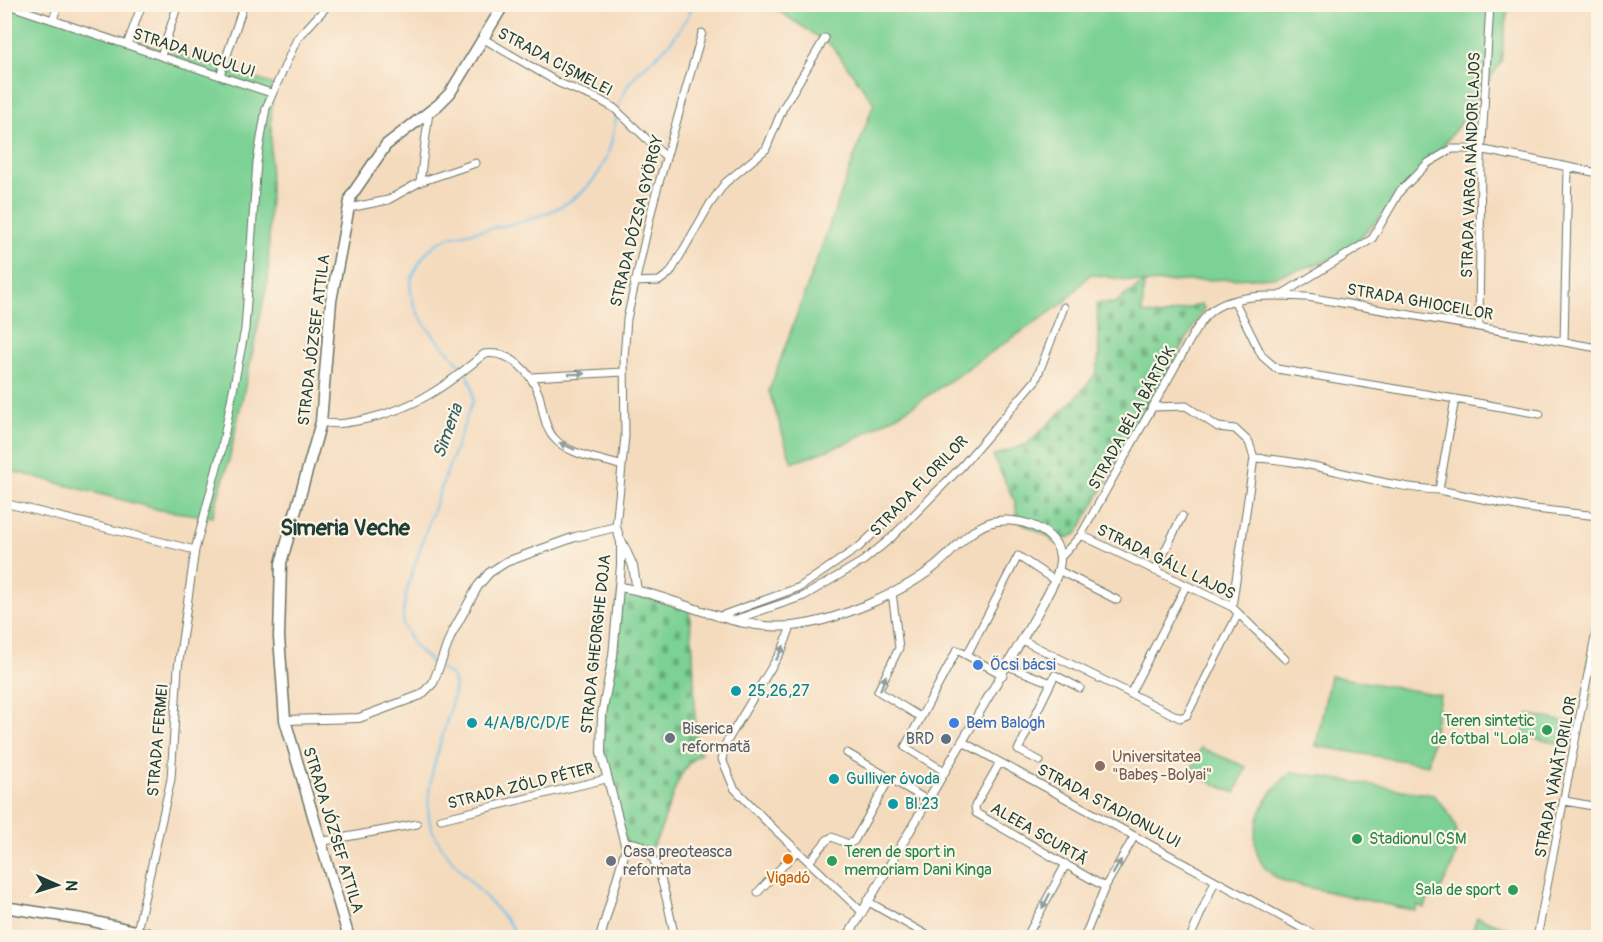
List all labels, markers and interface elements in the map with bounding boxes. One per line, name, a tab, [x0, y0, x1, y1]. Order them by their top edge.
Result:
street label: STRADA CIȘMELEI	[494, 23, 616, 101]
street label: STRADA NUCULUI	[130, 24, 258, 82]
street label: STRADA VARGA NÁNDOR LAJOS	[1457, 52, 1485, 278]
street label: STRADA DÓZSA GYÖRGY	[605, 133, 668, 309]
street label: STRADA JÓZSEF ATTILA	[293, 253, 334, 427]
street label: STRADA GHIOCEILOR	[1345, 279, 1495, 325]
street label: STRADA BÉLA BÁRTÓK	[1083, 342, 1180, 493]
one-way arrow	[568, 369, 587, 378]
water label: Simeria	[428, 399, 469, 461]
street label: STRADA FLORILOR	[866, 431, 972, 541]
one-way arrow	[559, 442, 576, 451]
district label: Simeria Veche	[280, 514, 411, 542]
street label: STRADA GÁLL LAJOS	[1094, 520, 1238, 604]
street label: STRADA GHEORGHE DOJA	[577, 553, 615, 735]
one-way arrow	[774, 645, 785, 661]
place label: Öcsi bácsi	[990, 655, 1056, 675]
marker: Öcsi bácsi	[971, 658, 985, 672]
one-way arrow	[878, 673, 888, 691]
place label: 25,26,27	[748, 681, 810, 701]
street label: STRADA FERMEI	[143, 683, 173, 797]
marker: 25,26,27	[729, 684, 743, 698]
street label: STRADA VÂNĂTORILOR	[1531, 695, 1581, 859]
place label: Teren sintetic de fotbal "Lola"	[1431, 711, 1535, 749]
place label: 4/A/B/C/D/E	[484, 713, 570, 733]
place label: Bem Balogh	[966, 713, 1045, 733]
marker: 4/A/B/C/D/E	[465, 716, 479, 730]
marker: Bem Balogh	[947, 716, 961, 730]
place label: Biserica reformată	[682, 719, 751, 757]
marker: Teren sintetic de fotbal "Lola"	[1540, 723, 1554, 737]
place label: BRD	[906, 729, 934, 749]
marker: Biserica reformată	[663, 731, 677, 745]
marker: BRD	[939, 732, 953, 746]
street label: STRADA JÓZSEF ATTILA	[298, 744, 369, 915]
place label: Universitatea "Babeș-Bolyai"	[1112, 747, 1212, 785]
street label: STRADA ZÖLD PÉTER	[446, 758, 596, 814]
marker: Universitatea "Babeș-Bolyai"	[1093, 759, 1107, 773]
street label: STRADA STADIONULUI	[1034, 760, 1184, 852]
place label: Gulliver óvoda	[846, 769, 940, 789]
marker: Gulliver óvoda	[827, 772, 841, 786]
place label: Bl.23	[905, 794, 939, 814]
marker: Bl.23	[886, 797, 900, 811]
street label: ALEEA SCURTĂ	[987, 798, 1091, 870]
place label: Stadionul CSM	[1369, 829, 1466, 849]
marker: Stadionul CSM	[1350, 832, 1364, 846]
place label: Casa preoteasca reformata	[623, 842, 732, 880]
place label: Teren de sport in memoriam Dani Kinga	[844, 842, 992, 880]
marker: Vigadó	[781, 852, 795, 866]
marker: Casa preoteasca reformata	[604, 854, 618, 868]
marker: Teren de sport in memoriam Dani Kinga	[825, 854, 839, 868]
north arrow	[27, 855, 87, 915]
one-way arrow	[1112, 859, 1122, 876]
place label: Vigadó	[766, 868, 811, 888]
text: N	[61, 880, 81, 892]
place label: Sala de sport	[1415, 880, 1502, 900]
marker: Sala de sport	[1506, 883, 1520, 897]
one-way arrow	[1041, 893, 1051, 910]

